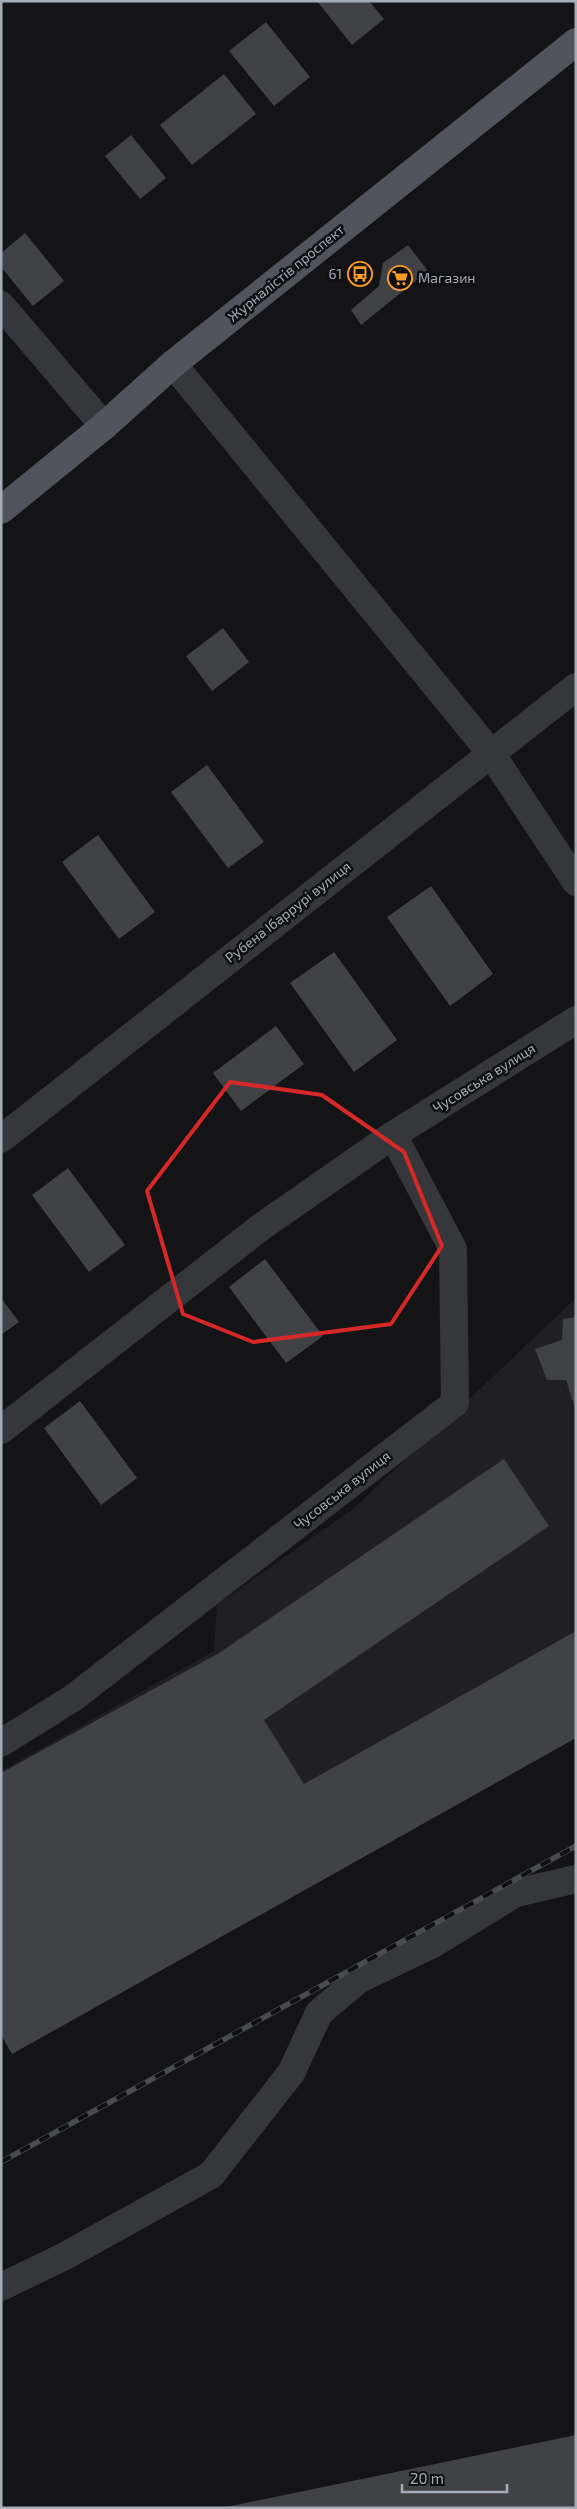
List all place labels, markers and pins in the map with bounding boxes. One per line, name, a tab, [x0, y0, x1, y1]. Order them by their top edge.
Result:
bus stop icon: 61	[347, 261, 373, 287]
place label: 61	[328, 265, 342, 282]
supermarket icon: Магазин	[387, 265, 413, 291]
place label: Магазин	[418, 269, 476, 286]

